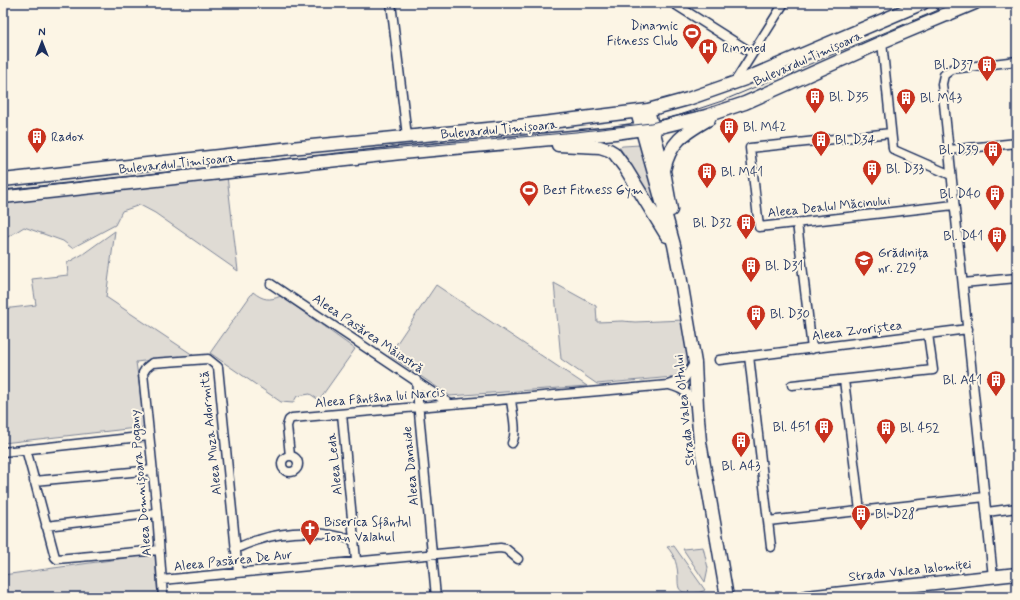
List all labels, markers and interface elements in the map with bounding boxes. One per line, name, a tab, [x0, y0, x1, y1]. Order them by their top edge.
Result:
place label: Dinamic Fitness Club	[607, 18, 678, 50]
north arrow	[22, 22, 62, 62]
sports icon: Dinamic Fitness Club	[681, 22, 703, 50]
text: N	[38, 26, 46, 40]
street label: Bulevardul Timișoara	[751, 27, 865, 91]
hospital icon: Rinmed	[697, 37, 719, 65]
place label: Rinmed	[722, 40, 766, 57]
building icon: Bl. D37	[976, 54, 998, 82]
place label: Bl. D37	[934, 57, 973, 74]
building icon: Bl. D35	[804, 86, 826, 114]
building icon: Bl. M43	[895, 87, 917, 115]
place label: Bl. D35	[829, 89, 868, 106]
place label: Bl. M43	[920, 90, 963, 107]
street label: Bulevardul Timișoara	[440, 116, 558, 144]
building icon: Bl. M42	[718, 116, 740, 144]
place label: Bl. M42	[743, 119, 787, 136]
building icon: Radox	[26, 126, 48, 154]
place label: Radox	[51, 129, 84, 146]
building icon: Bl. D34	[810, 129, 832, 157]
place label: Bl. D34	[835, 132, 875, 149]
building icon: Bl. D39	[982, 139, 1004, 167]
place label: Bl. D39	[939, 142, 979, 159]
street label: Bulevardul Timișoara	[118, 149, 236, 179]
building icon: Bl. D33	[861, 158, 883, 186]
building icon: Bl. M41	[696, 161, 718, 189]
place label: Bl. D33	[886, 161, 924, 178]
place label: Bl. M41	[721, 164, 763, 181]
sports icon: Best Fitness Gym	[518, 179, 540, 207]
place label: Best Fitness Gym	[543, 182, 643, 199]
building icon: Bl. D40	[984, 183, 1006, 211]
place label: Bl. D40	[939, 186, 981, 203]
street label: Aleea Dealul Măcinului	[767, 192, 891, 222]
building icon: Bl. D32	[735, 212, 757, 240]
place label: Bl. D32	[693, 215, 732, 232]
building icon: Bl. D41	[986, 225, 1008, 253]
place label: Bl. D41	[943, 228, 983, 245]
place label: Grădinița nr. 229	[878, 245, 929, 277]
school or university icon: Grădinița nr. 229	[853, 249, 875, 277]
building icon: Bl. D31	[740, 255, 762, 283]
place label: Bl. D31	[765, 258, 803, 275]
street label: Aleea Pasărea Măiastră	[309, 290, 427, 378]
building icon: Bl. D30	[745, 303, 767, 331]
place label: Bl. D30	[770, 306, 810, 323]
street label: Aleea Zvoriștea	[811, 317, 903, 345]
street label: Strada Valea Oltului	[671, 353, 699, 467]
building icon: Bl. A41	[985, 369, 1007, 397]
street label: Aleea Muza Adormită	[196, 370, 226, 496]
place label: Bl. A41	[943, 372, 982, 389]
street label: Aleea Fântâna lui Narcis	[314, 384, 446, 412]
street label: Aleea Domnișoara Pogany	[126, 409, 157, 557]
building icon: Bl. 451	[813, 416, 835, 444]
building icon: Bl. 452	[875, 417, 897, 445]
place label: Bl. 451	[773, 419, 810, 436]
place label: Bl. 452	[900, 420, 940, 437]
street label: Aleea Danaide	[399, 425, 423, 507]
building icon: Bl. A43	[730, 430, 752, 458]
street label: Aleea Leda	[323, 432, 347, 496]
place label: Bl. A43	[721, 458, 761, 475]
building icon: Bl. D28	[850, 503, 872, 531]
place label: Bl. D28	[875, 506, 915, 523]
place label: Biserica Sfântul Ioan Valahul	[324, 514, 411, 546]
church icon: Biserica Sfântul Ioan Valahul	[299, 518, 321, 546]
street label: Aleea Pasărea De Aur	[173, 546, 294, 576]
street label: Strada Valea Ialomiței	[848, 556, 972, 586]

